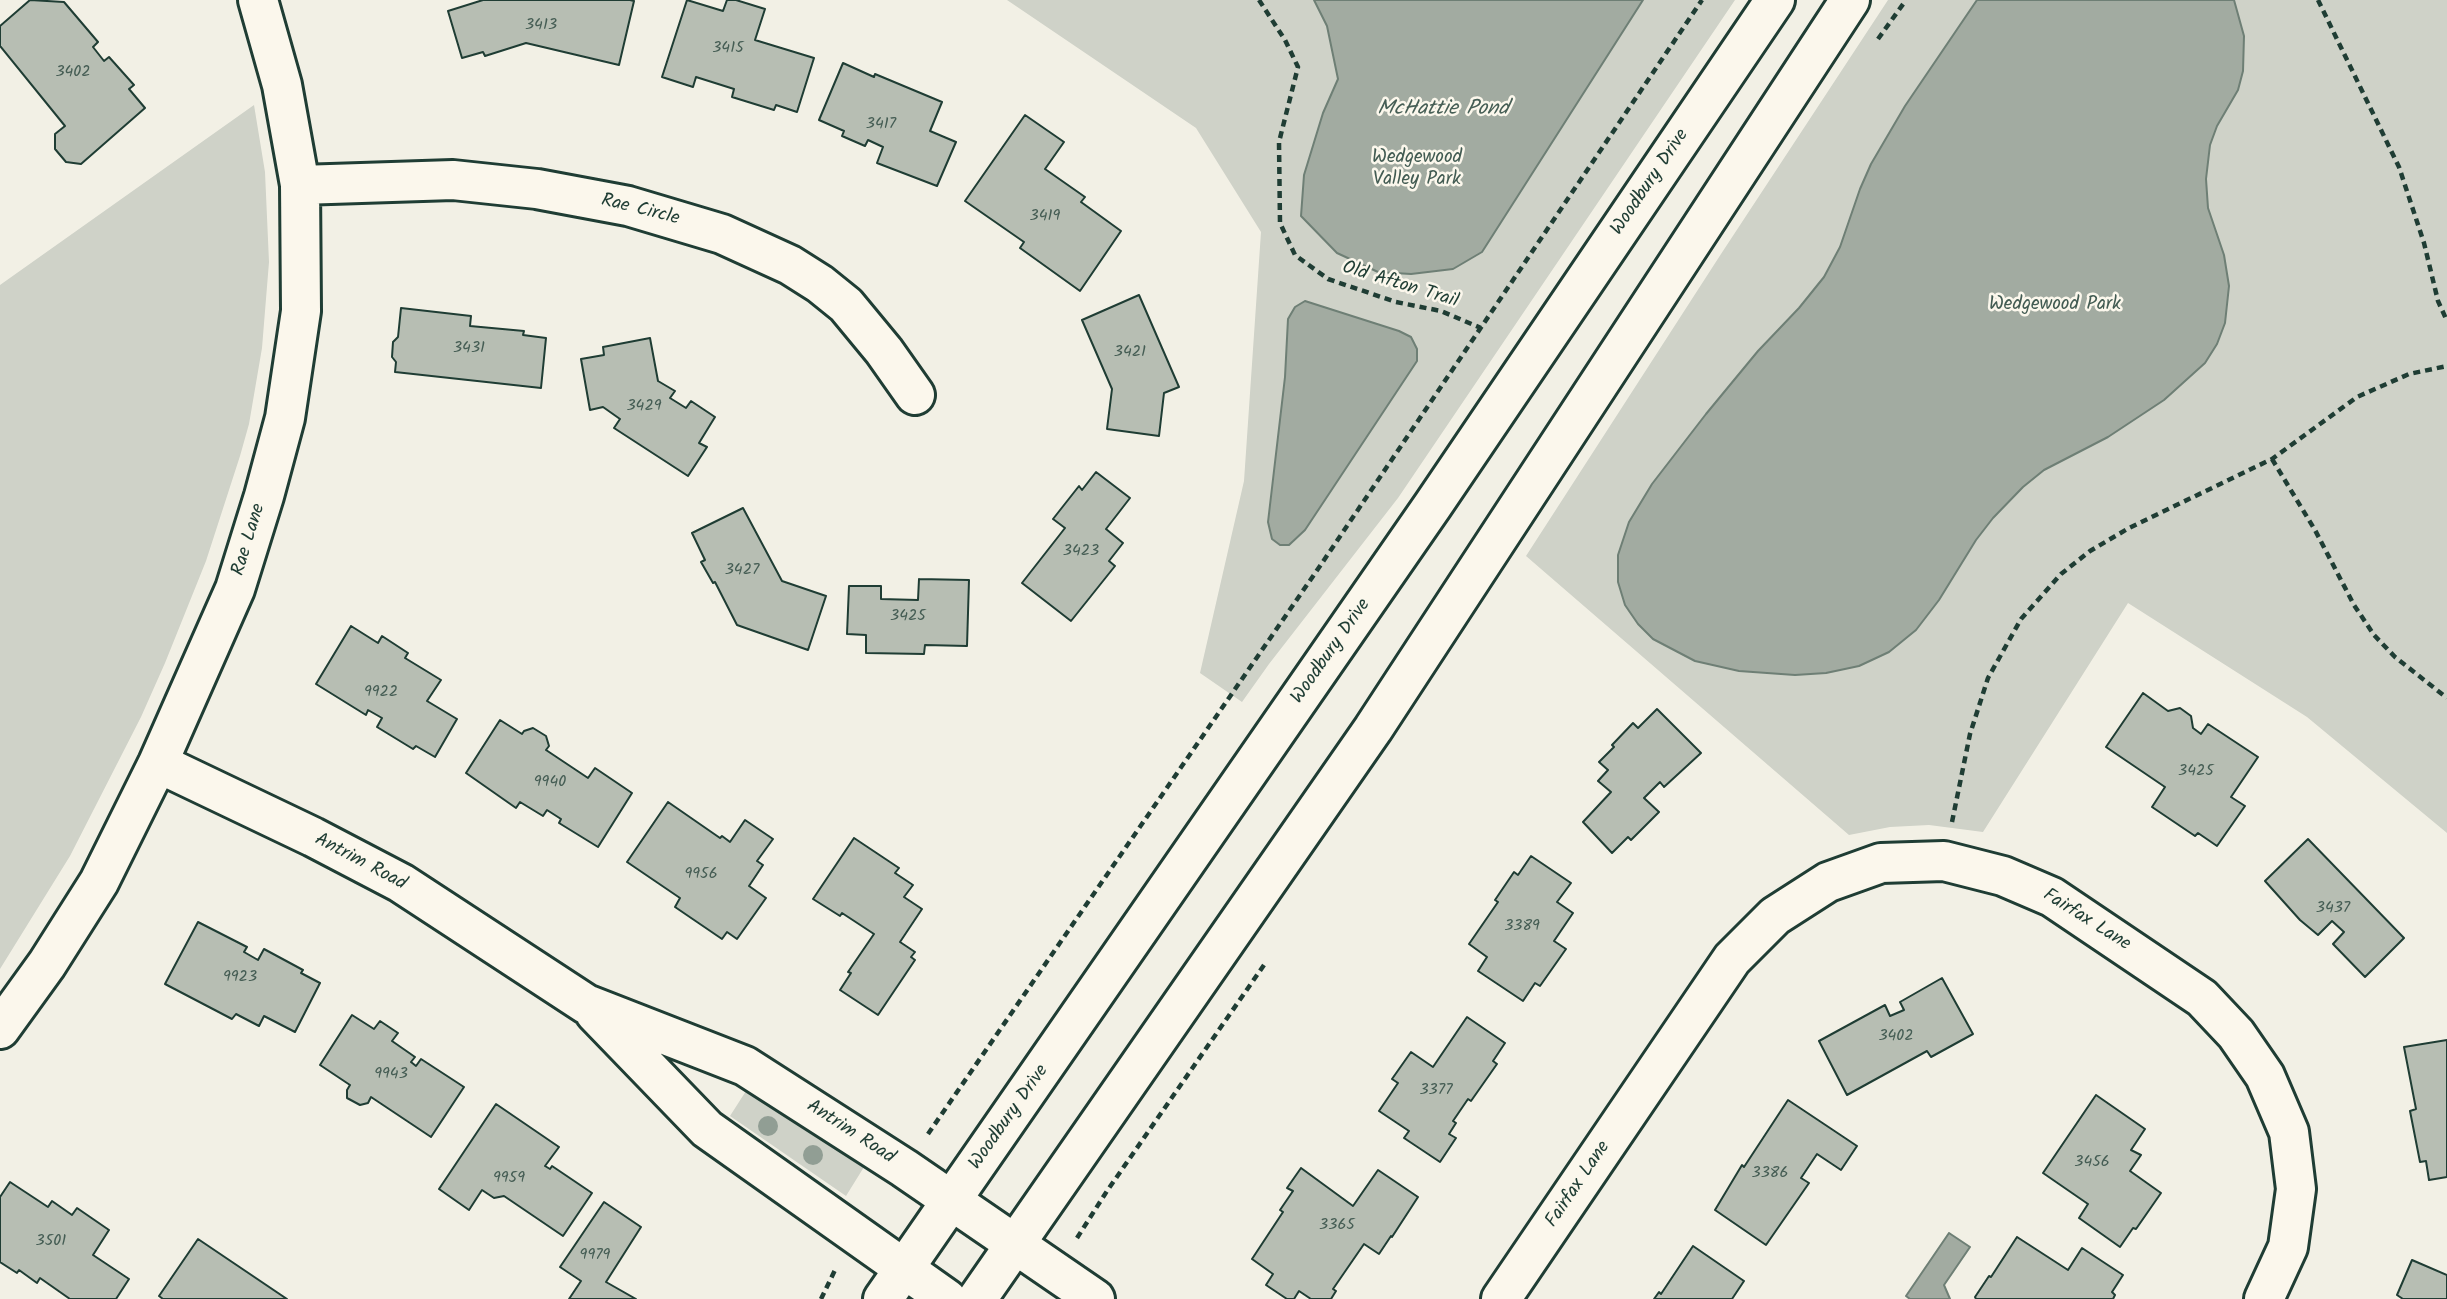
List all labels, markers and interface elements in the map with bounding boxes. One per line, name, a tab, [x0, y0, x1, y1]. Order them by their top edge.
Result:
house number: 3413	[525, 16, 557, 36]
house number: 3415	[712, 39, 744, 59]
house number: 3402	[55, 63, 91, 83]
water label: McHattie Pond	[1377, 97, 1509, 123]
house number: 3417	[866, 115, 896, 135]
street label: Woodbury Drive	[1607, 126, 1695, 240]
park label: Wedgewood Valley Park	[1372, 148, 1462, 192]
street label: Rae Circle	[598, 190, 682, 232]
house number: 3419	[1030, 207, 1060, 227]
street label: Old Afton Trail	[1339, 258, 1461, 314]
park label: Wedgewood Park	[1989, 295, 2121, 317]
house number: 3431	[453, 339, 485, 359]
house number: 3421	[1114, 343, 1146, 363]
house number: 3429	[626, 397, 662, 417]
street label: Rae Lane	[228, 501, 272, 579]
house number: 3423	[1063, 542, 1099, 562]
house number: 3427	[725, 561, 759, 581]
street label: Woodbury Drive	[1287, 595, 1377, 709]
house number: 3425	[890, 607, 926, 627]
house number: 9922	[364, 683, 398, 703]
house number: 3425	[2178, 762, 2214, 782]
house number: 9940	[534, 773, 566, 793]
street label: Antrim Road	[310, 829, 410, 897]
house number: 9956	[684, 865, 718, 885]
street label: Fairfax Lane	[2038, 885, 2134, 957]
house number: 3437	[2316, 899, 2350, 919]
house number: 3389	[1504, 917, 1540, 937]
house number: 9923	[223, 968, 257, 988]
house number: 3402	[1878, 1027, 1914, 1047]
street label: Woodbury Drive	[965, 1061, 1055, 1175]
house number: 9943	[374, 1065, 408, 1085]
house number: 3377	[1419, 1081, 1453, 1101]
street label: Antrim Road	[802, 1096, 898, 1170]
street label: Fairfax Lane	[1542, 1137, 1616, 1233]
house number: 3456	[2074, 1153, 2110, 1173]
house number: 3386	[1752, 1164, 1788, 1184]
house number: 9959	[493, 1169, 525, 1189]
house number: 3365	[1319, 1216, 1355, 1236]
house number: 3501	[36, 1232, 66, 1252]
house number: 9979	[580, 1246, 610, 1266]

